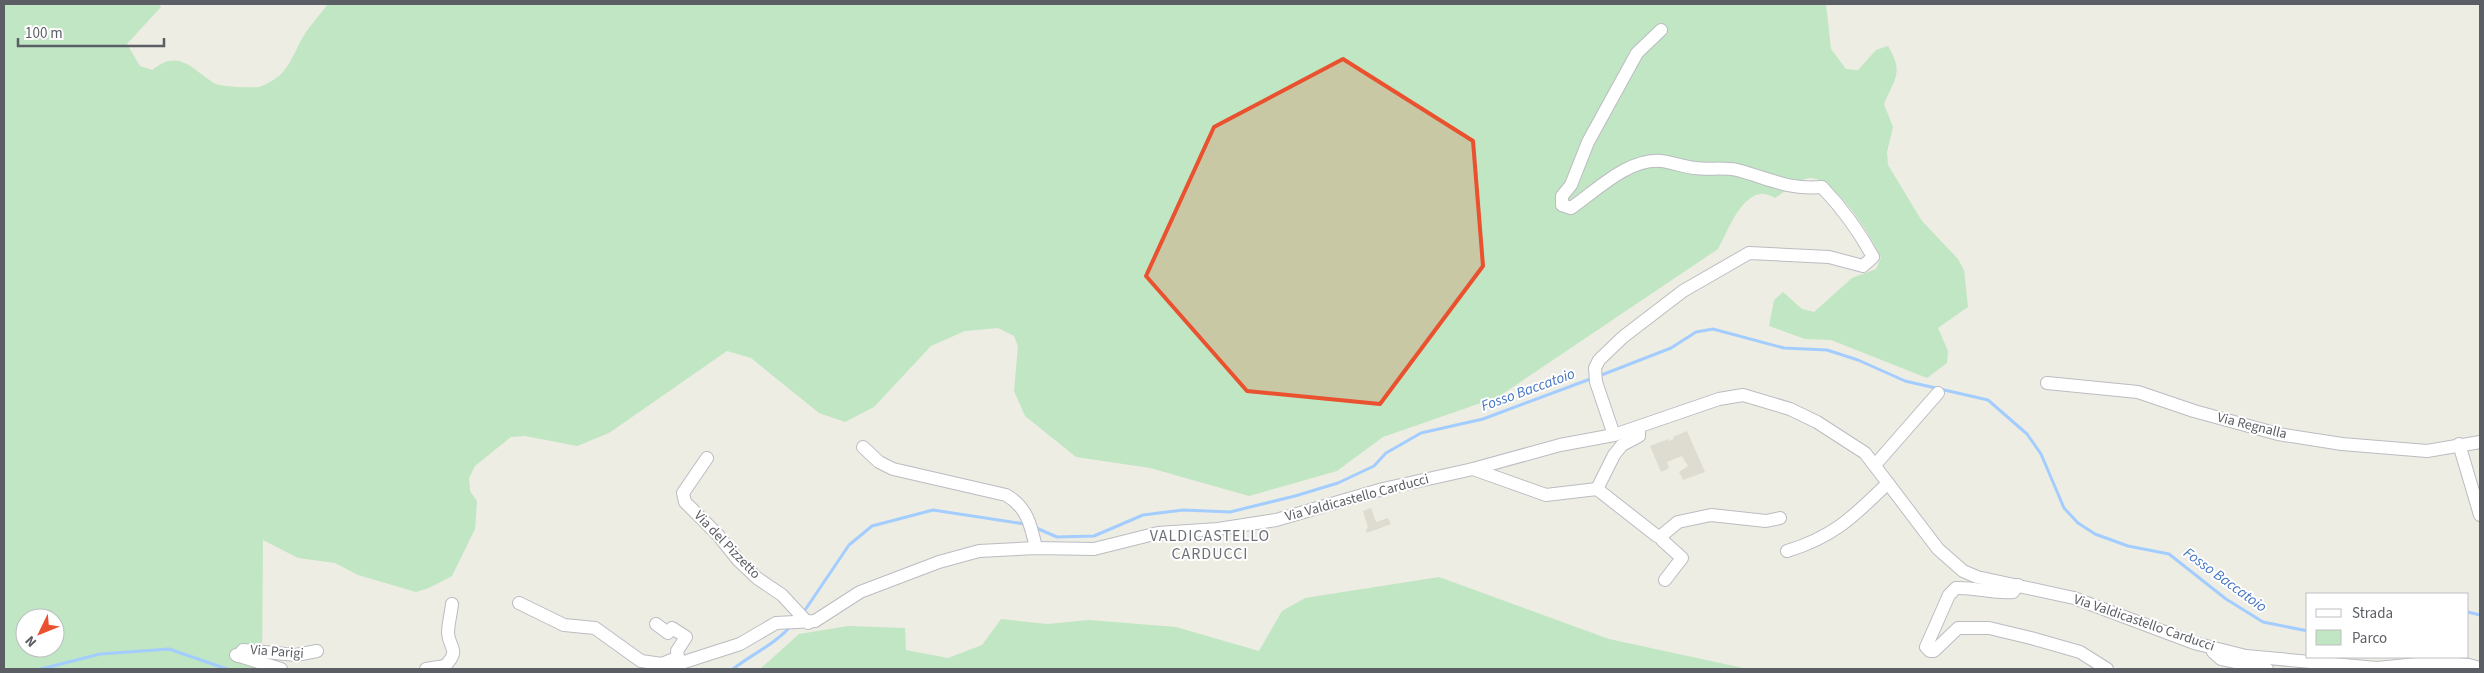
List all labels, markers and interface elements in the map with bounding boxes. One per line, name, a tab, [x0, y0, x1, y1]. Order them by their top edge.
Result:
scale bar	[18, 15, 164, 47]
text: 100 m	[25, 23, 63, 44]
water label: Fosso Baccatoio	[1478, 363, 1578, 417]
street label: Via Regnalla	[2215, 408, 2289, 444]
street label: Via Valdicastello Carducci	[1283, 469, 1431, 527]
street label: Via del Pizzetto	[689, 506, 765, 584]
district label: VALDICASTELLO CARDUCCI	[1150, 525, 1270, 565]
water label: Fosso Baccatoio	[2179, 543, 2271, 618]
street label: Via Valdicastello Carducci	[2071, 589, 2217, 657]
legend	[2306, 593, 2469, 658]
text: Strada	[2352, 603, 2393, 624]
north arrow	[15, 608, 65, 658]
text: Parco	[2352, 628, 2387, 649]
text: N	[21, 631, 42, 651]
street label: Via Parigi	[250, 640, 304, 664]

